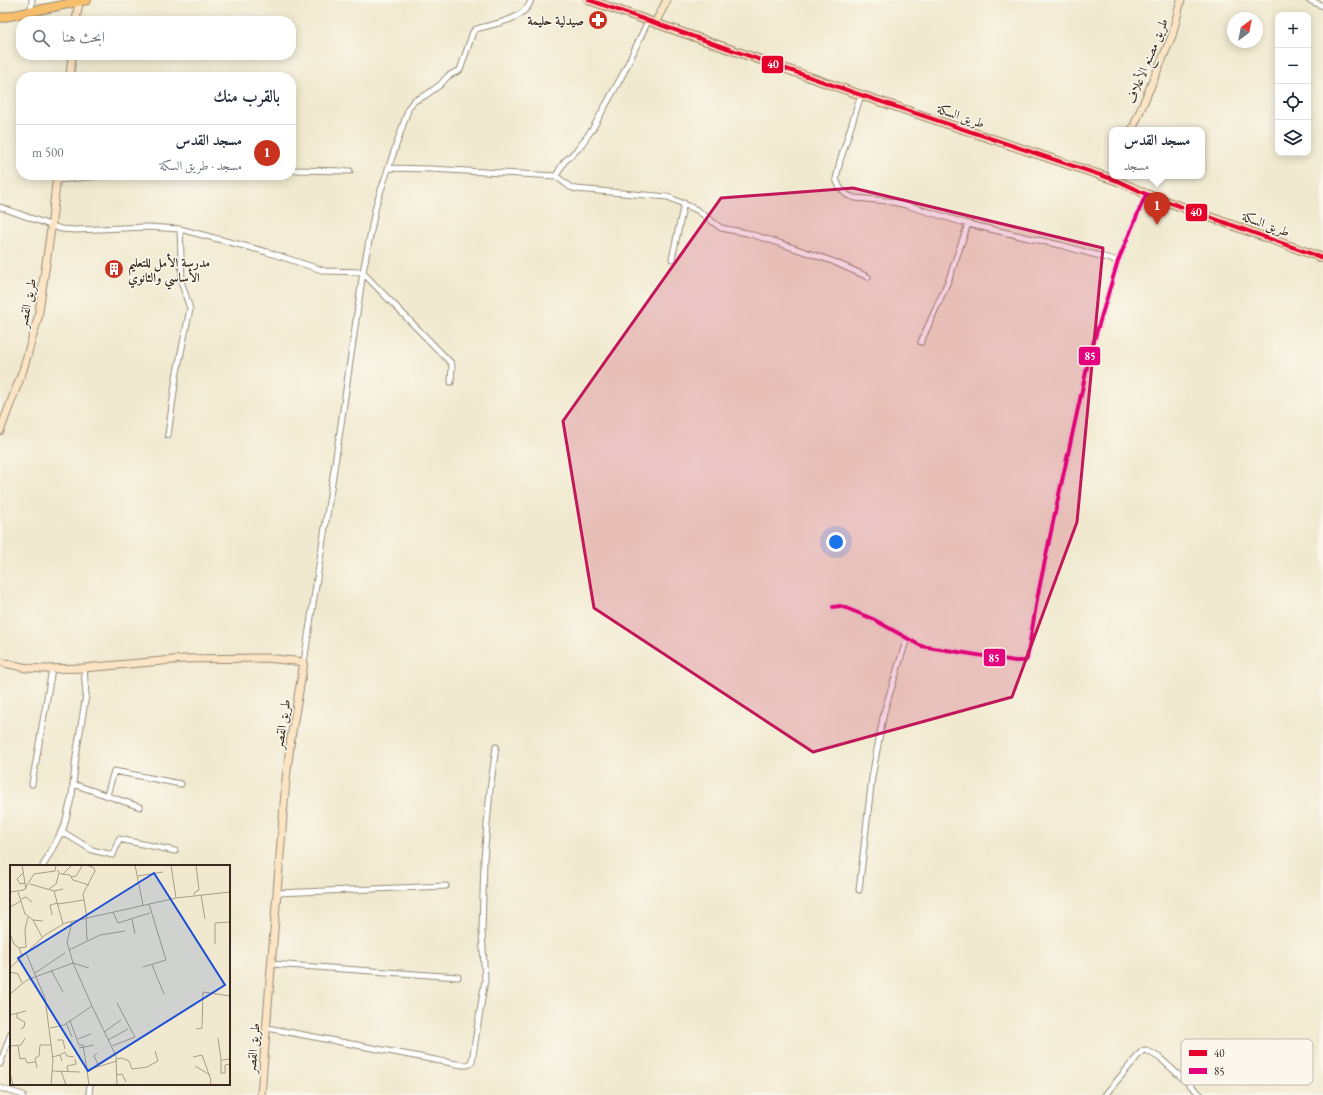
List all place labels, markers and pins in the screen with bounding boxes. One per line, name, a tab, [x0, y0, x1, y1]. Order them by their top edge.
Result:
pharmacy icon: صيدلية حليمة	[587, 9, 609, 31]
place label: صيدلية حليمة	[528, 12, 584, 29]
pin: 1	[1144, 192, 1170, 225]
place label: مدرسة الأمل للتعليم الأساسي والثانوي	[128, 253, 210, 290]
building icon: مدرسة الأمل للتعليم الأساسي والثانوي	[103, 258, 125, 280]

